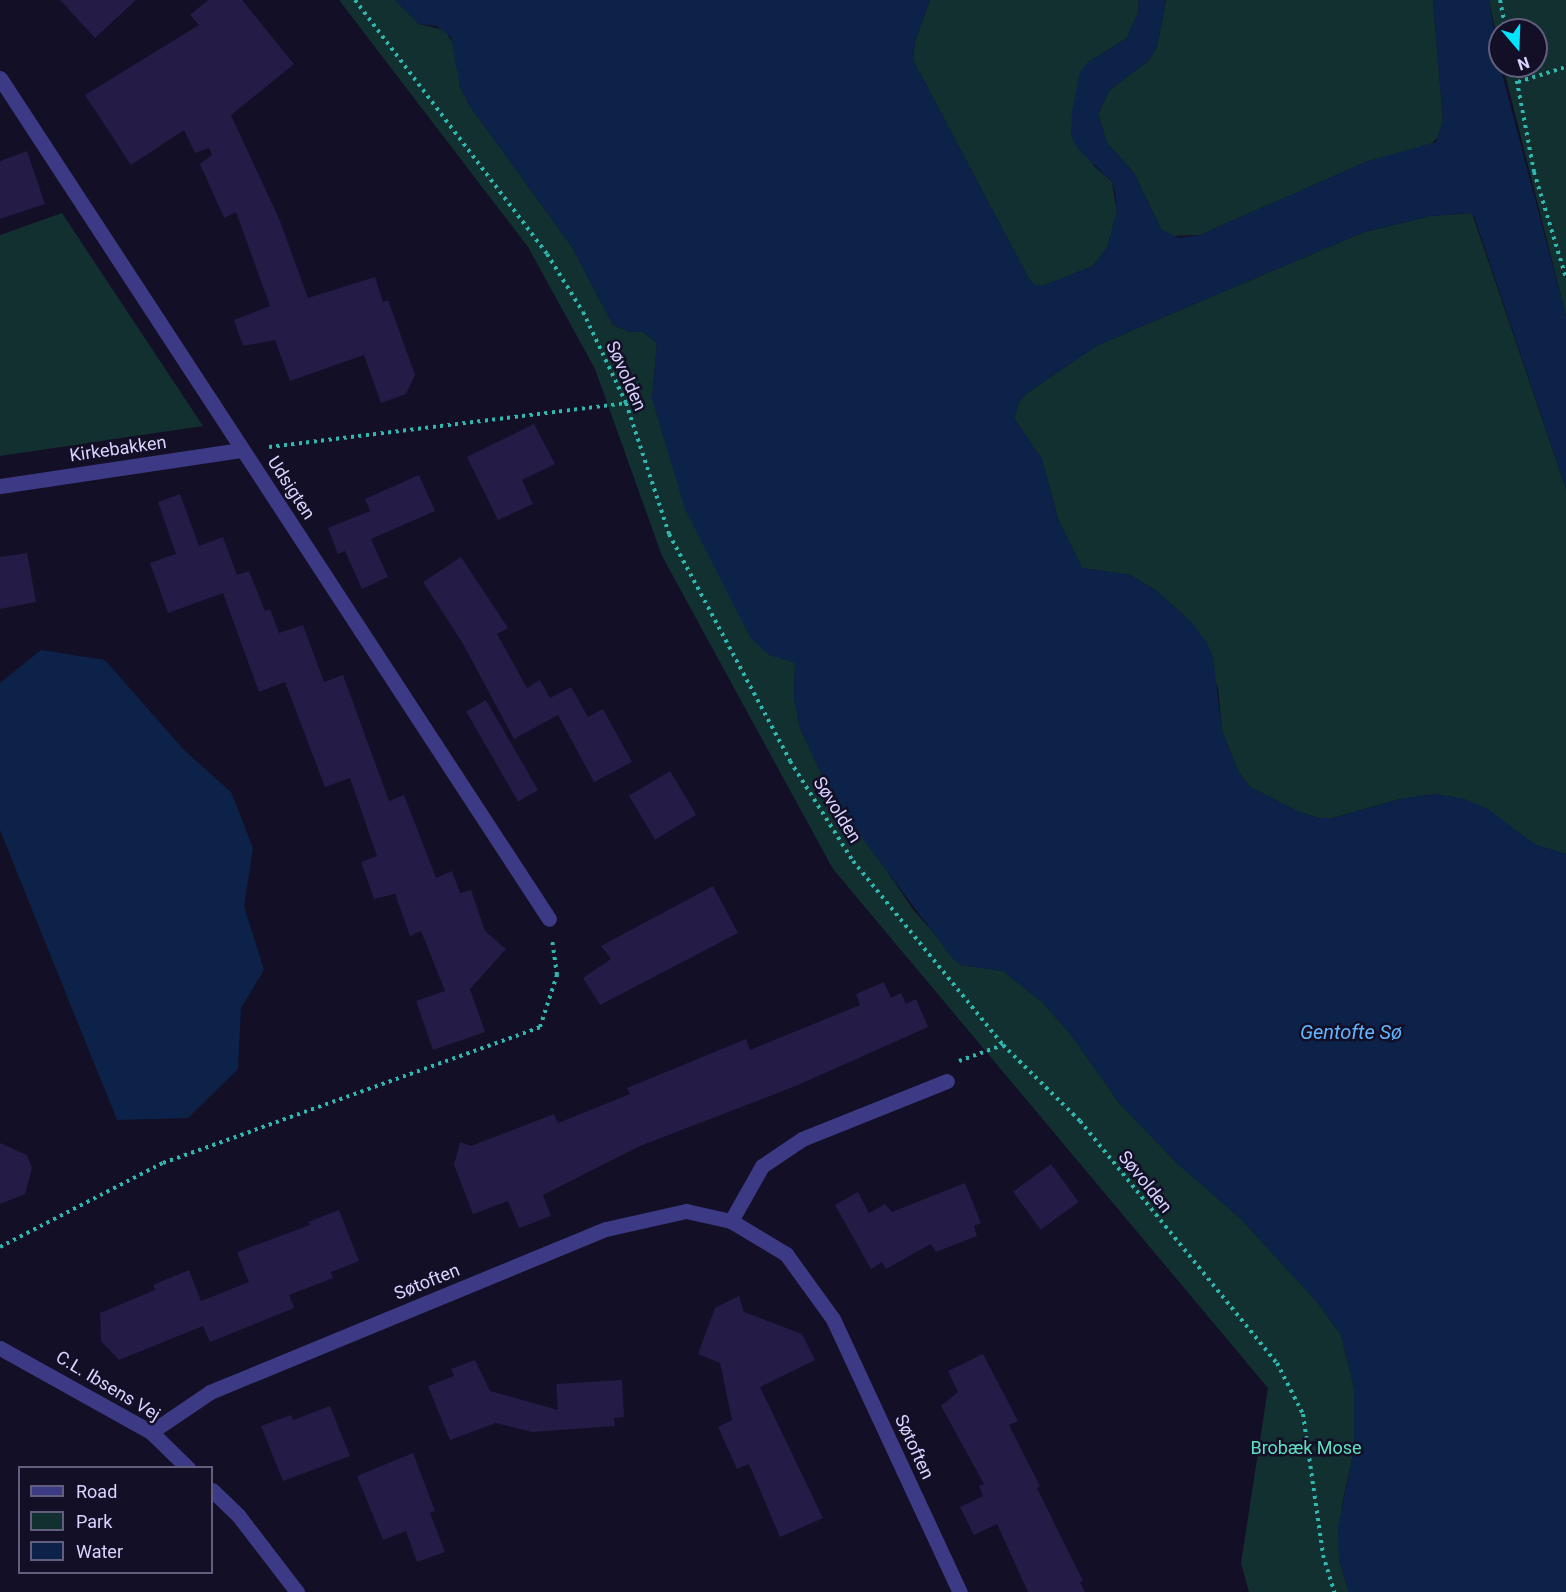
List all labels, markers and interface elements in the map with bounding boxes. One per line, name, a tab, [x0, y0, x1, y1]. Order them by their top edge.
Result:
north arrow	[1488, 18, 1548, 78]
text: N	[1515, 53, 1532, 74]
street label: Søvolden	[601, 338, 651, 414]
street label: Kirkebakken	[68, 432, 168, 466]
street label: Udsigten	[263, 452, 319, 524]
street label: Søvolden	[808, 773, 866, 847]
water label: Gentofte Sø	[1300, 1020, 1402, 1044]
street label: Søvolden	[1113, 1147, 1177, 1217]
street label: Søtoften	[391, 1259, 463, 1305]
street label: C.L. Ibsens Vej	[52, 1346, 164, 1426]
street label: Søtoften	[890, 1411, 938, 1483]
park label: Brobæk Mose	[1250, 1437, 1362, 1459]
legend	[18, 1466, 213, 1574]
text: Road	[76, 1481, 117, 1502]
text: Park	[76, 1511, 112, 1532]
text: Water	[76, 1541, 123, 1562]

